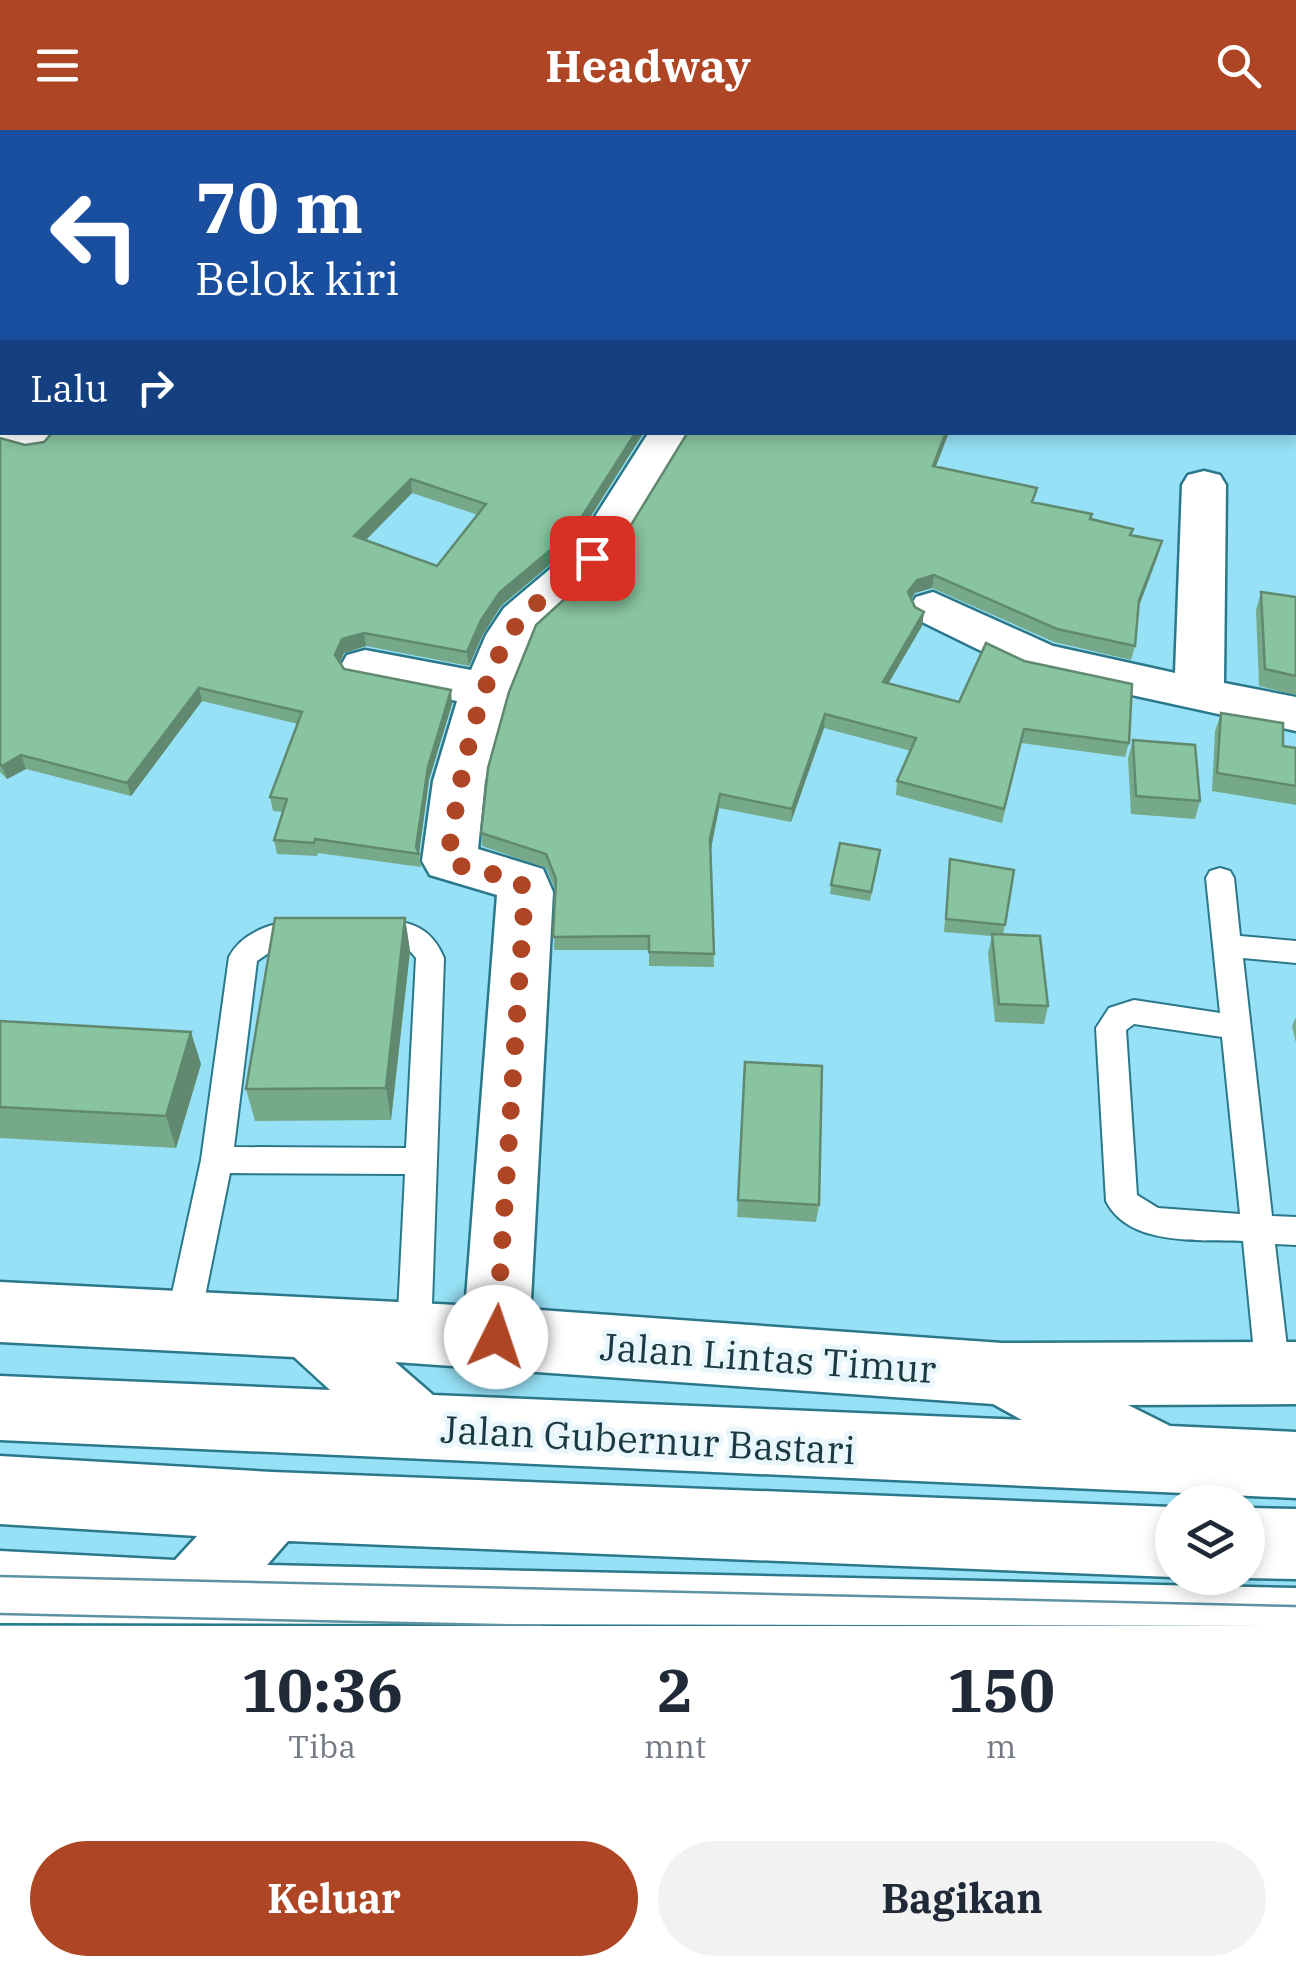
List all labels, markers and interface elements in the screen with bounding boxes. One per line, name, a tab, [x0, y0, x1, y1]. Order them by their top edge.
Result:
text: Headway	[545, 36, 751, 94]
icon: menu	[30, 38, 85, 93]
icon: search	[1211, 38, 1266, 93]
text: 70 m	[195, 161, 363, 252]
icon: left	[30, 170, 160, 300]
text: Belok kiri	[195, 249, 399, 307]
icon: right	[128, 360, 183, 415]
text: Lalu	[30, 363, 108, 412]
pin	[550, 516, 635, 601]
icon: arrive	[565, 531, 620, 586]
position arrow	[444, 1285, 548, 1389]
street label: Jalan Lintas Timur	[598, 1321, 938, 1393]
street label: Jalan Gubernur Bastari	[439, 1404, 857, 1474]
map controls	[1155, 1485, 1265, 1595]
button: layers	[1155, 1485, 1265, 1595]
text: 10:36	[241, 1650, 403, 1729]
text: 2	[657, 1650, 693, 1729]
text: 150	[947, 1650, 1055, 1729]
text: Tiba	[288, 1725, 356, 1767]
text: mnt	[644, 1725, 706, 1767]
text: m	[986, 1725, 1016, 1767]
button: Keluar	[30, 1841, 638, 1956]
button: Bagikan	[658, 1841, 1266, 1956]

